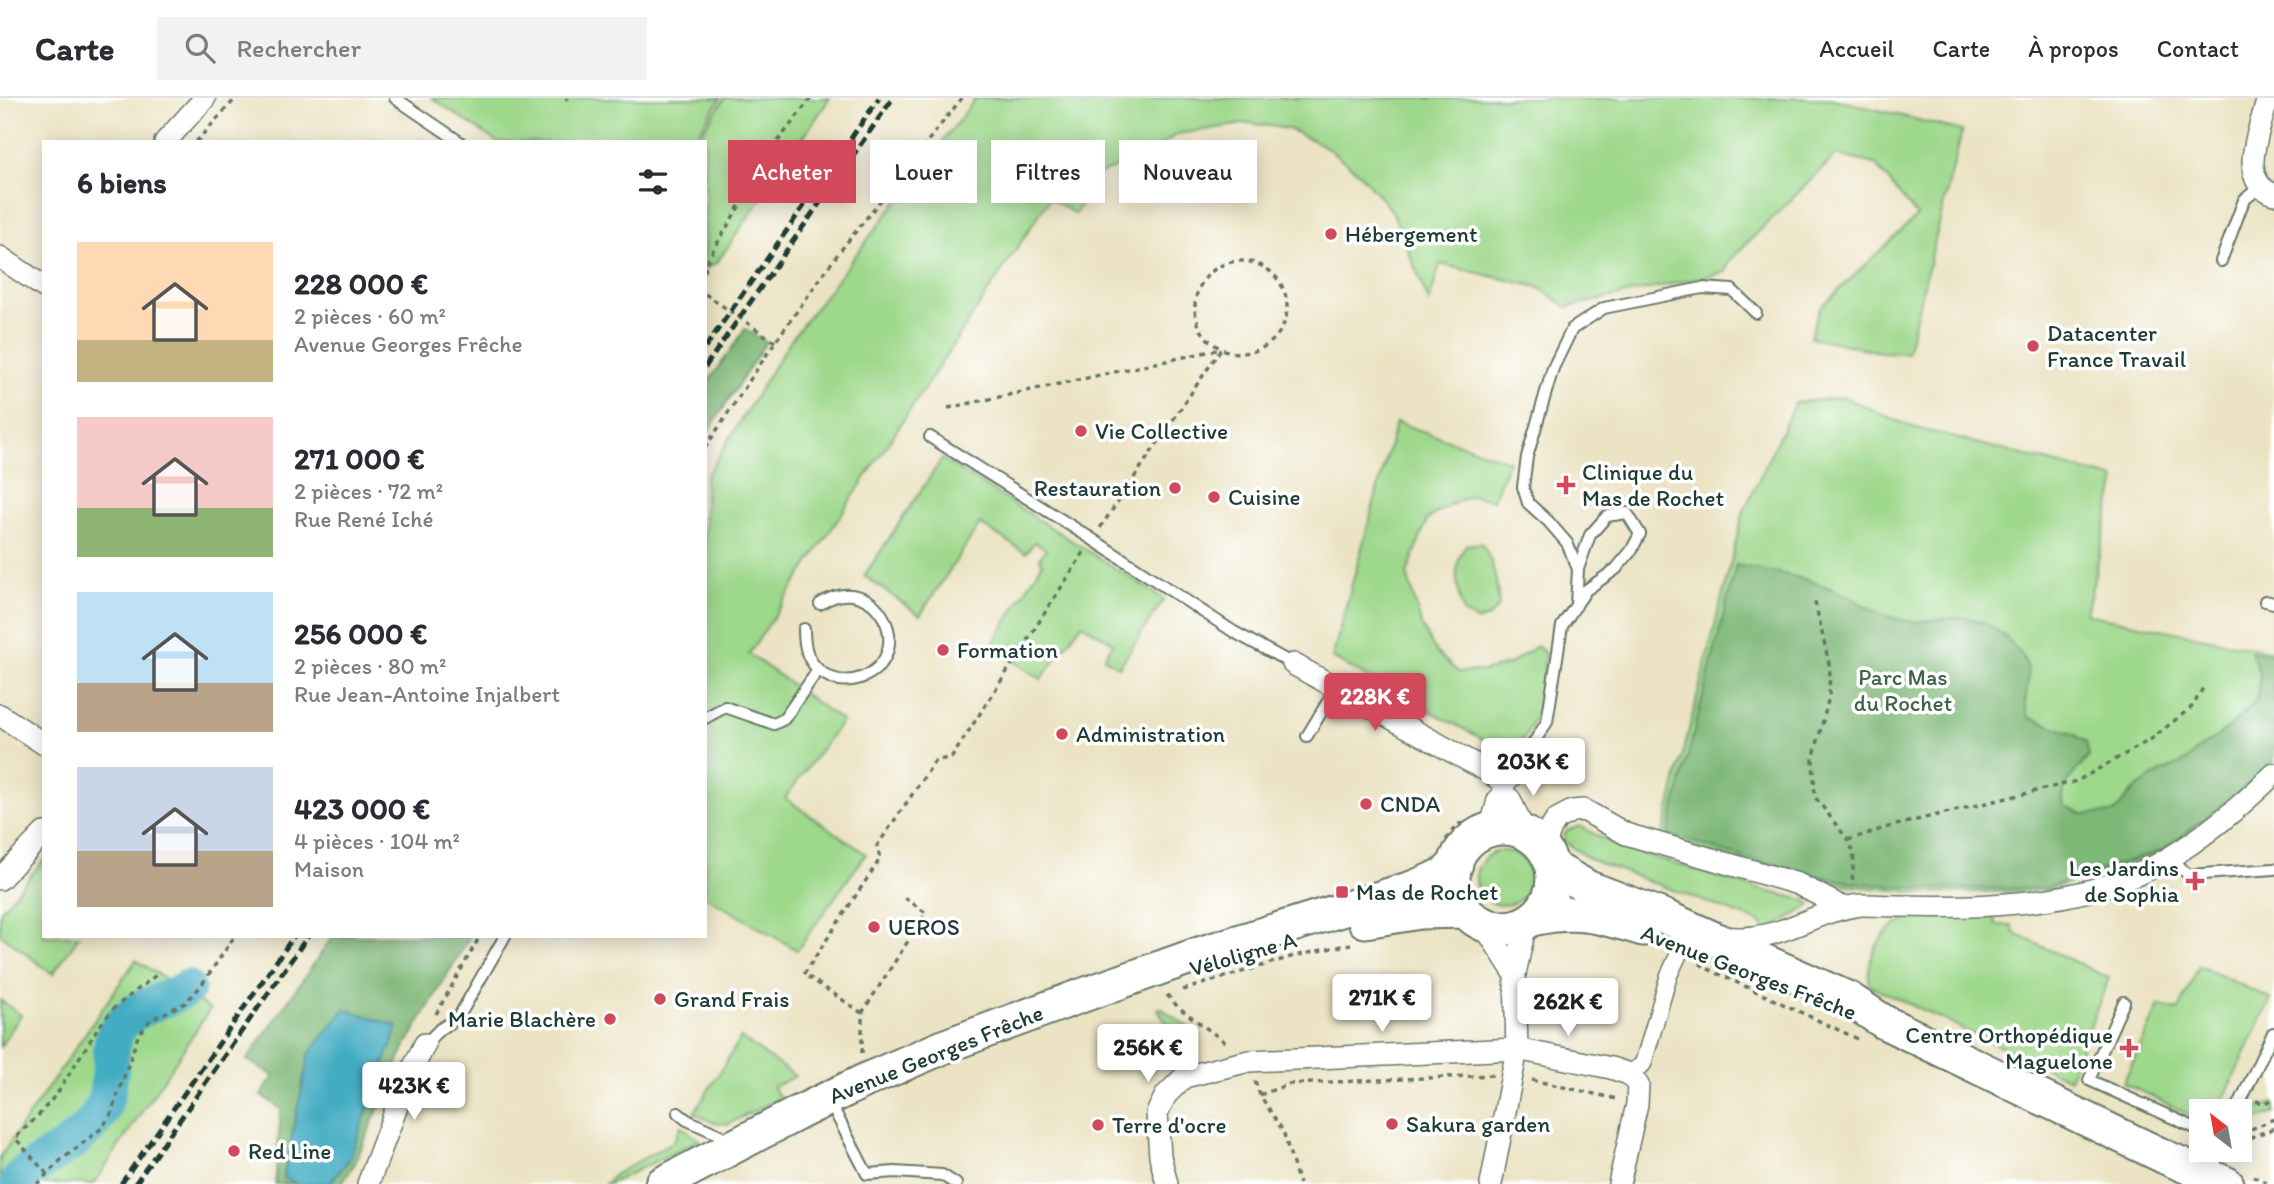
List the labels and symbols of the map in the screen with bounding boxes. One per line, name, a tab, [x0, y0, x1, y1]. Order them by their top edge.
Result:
place label: Hébergement	[1345, 220, 1478, 248]
marker: Hébergement	[1323, 226, 1339, 242]
place label: Datacenter France Travail	[2047, 319, 2187, 373]
marker: Datacenter France Travail	[2025, 338, 2041, 354]
place label: Vie Collective	[1095, 417, 1228, 445]
marker: Vie Collective	[1073, 423, 1089, 439]
place label: Clinique du Mas de Rochet	[1582, 458, 1725, 512]
place label: Restauration	[1034, 474, 1161, 502]
marker: Clinique du Mas de Rochet	[1556, 475, 1576, 495]
marker: Restauration	[1167, 480, 1183, 496]
place label: Cuisine	[1228, 483, 1301, 511]
marker: Cuisine	[1206, 489, 1222, 505]
place label: Formation	[957, 636, 1058, 664]
marker: Formation	[935, 642, 951, 658]
park label: Parc Mas du Rochet	[1854, 663, 1952, 717]
pin: 228K €	[1318, 674, 1432, 733]
place label: Administration	[1076, 720, 1225, 748]
marker: Administration	[1054, 726, 1070, 742]
pin: 203K €	[1476, 738, 1590, 798]
place label: CNDA	[1380, 790, 1441, 818]
marker: CNDA	[1358, 796, 1374, 812]
place label: Les Jardins de Sophia	[2069, 854, 2179, 908]
marker: Les Jardins de Sophia	[2185, 871, 2205, 891]
place label: Mas de Rochet	[1356, 878, 1499, 906]
marker: Mas de Rochet	[1334, 884, 1350, 900]
place label: UEROS	[888, 913, 960, 941]
street label: Avenue Georges Frêche	[1637, 918, 1861, 1026]
marker: UEROS	[866, 919, 882, 935]
street label: Véloligne A	[1186, 925, 1300, 983]
pin: 271K €	[1325, 974, 1439, 1034]
pin: 262K €	[1511, 978, 1625, 1038]
place label: Grand Frais	[674, 985, 789, 1013]
marker: Grand Frais	[652, 991, 668, 1007]
street label: Avenue Georges Frêche	[825, 998, 1047, 1110]
place label: Marie Blachère	[448, 1005, 596, 1033]
marker: Marie Blachère	[602, 1011, 618, 1027]
place label: Centre Orthopédique Maguelone	[1905, 1021, 2113, 1075]
pin: 256K €	[1091, 1024, 1205, 1084]
marker: Centre Orthopédique Maguelone	[2119, 1038, 2139, 1058]
pin: 423K €	[357, 1062, 471, 1122]
north arrow	[2189, 1099, 2252, 1162]
place label: Sakura garden	[1406, 1110, 1550, 1138]
place label: Terre d'ocre	[1112, 1111, 1226, 1139]
marker: Sakura garden	[1384, 1116, 1400, 1132]
marker: Terre d'ocre	[1090, 1117, 1106, 1133]
place label: Red Line	[248, 1137, 331, 1165]
marker: Red Line	[226, 1143, 242, 1159]

